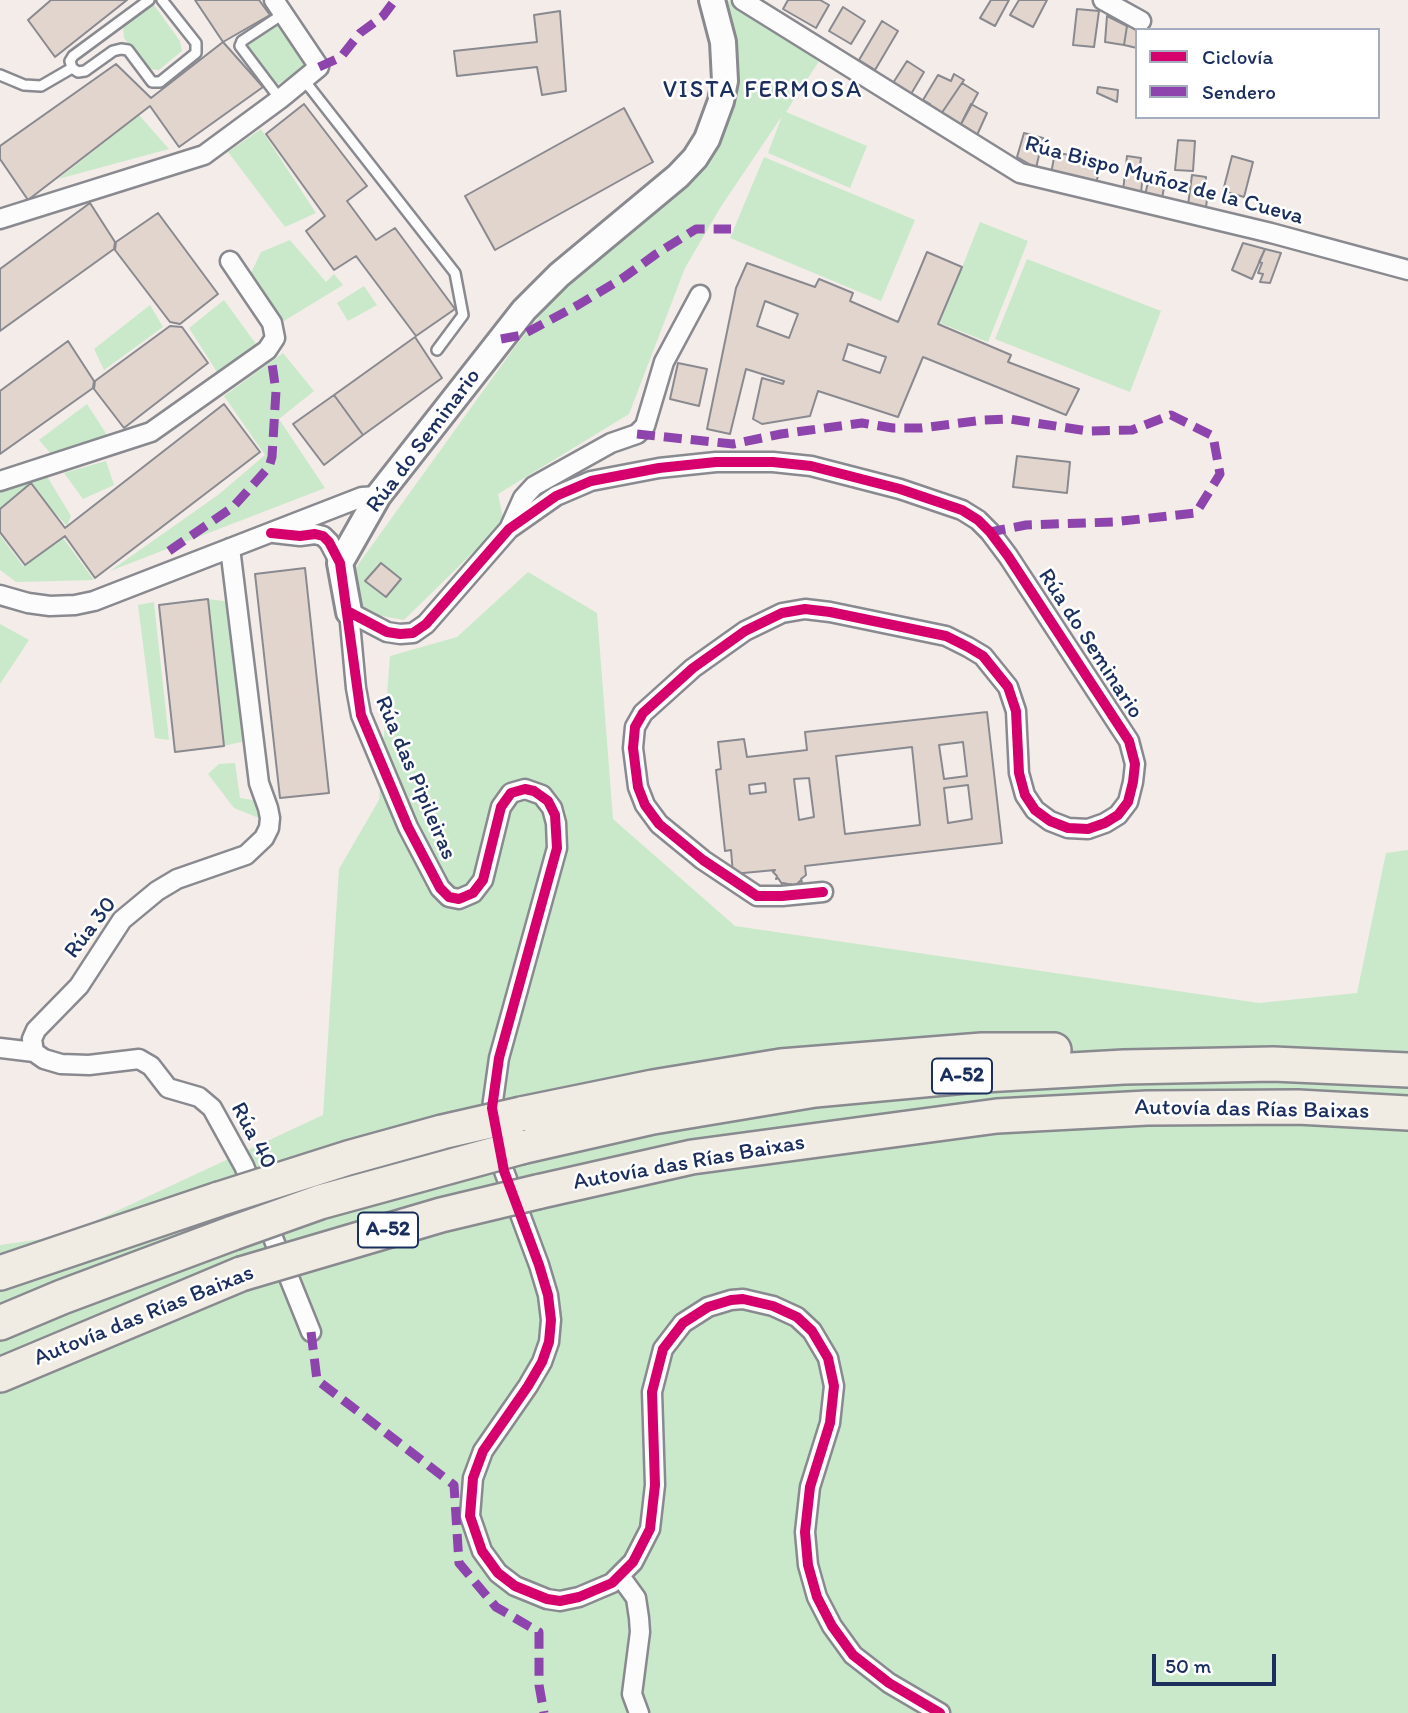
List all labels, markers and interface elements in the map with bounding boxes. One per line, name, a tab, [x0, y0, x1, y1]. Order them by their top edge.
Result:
legend	[1135, 28, 1380, 119]
text: Ciclovía	[1202, 44, 1273, 69]
district label: VISTA FERMOSA	[664, 77, 862, 105]
text: Sendero	[1202, 79, 1276, 104]
street label: Rúa Bispo Muñoz de la Cueva	[1022, 130, 1306, 232]
street label: Rúa do Seminario	[361, 363, 487, 519]
street label: Rúa do Seminario	[1031, 564, 1149, 724]
street label: Rúa das Pipileiras	[368, 692, 462, 864]
street label: Rúa 30	[59, 892, 123, 964]
road number: A-52	[932, 1058, 992, 1094]
street label: Autovía das Rías Baixas	[1134, 1094, 1370, 1126]
street label: Rúa 40	[224, 1098, 282, 1174]
street label: Autovía das Rías Baixas	[571, 1129, 807, 1197]
road number: A-52	[358, 1212, 418, 1248]
street label: Autovía das Rías Baixas	[30, 1259, 258, 1373]
scale bar	[1156, 1640, 1280, 1684]
text: 50 m	[1165, 1653, 1211, 1678]

